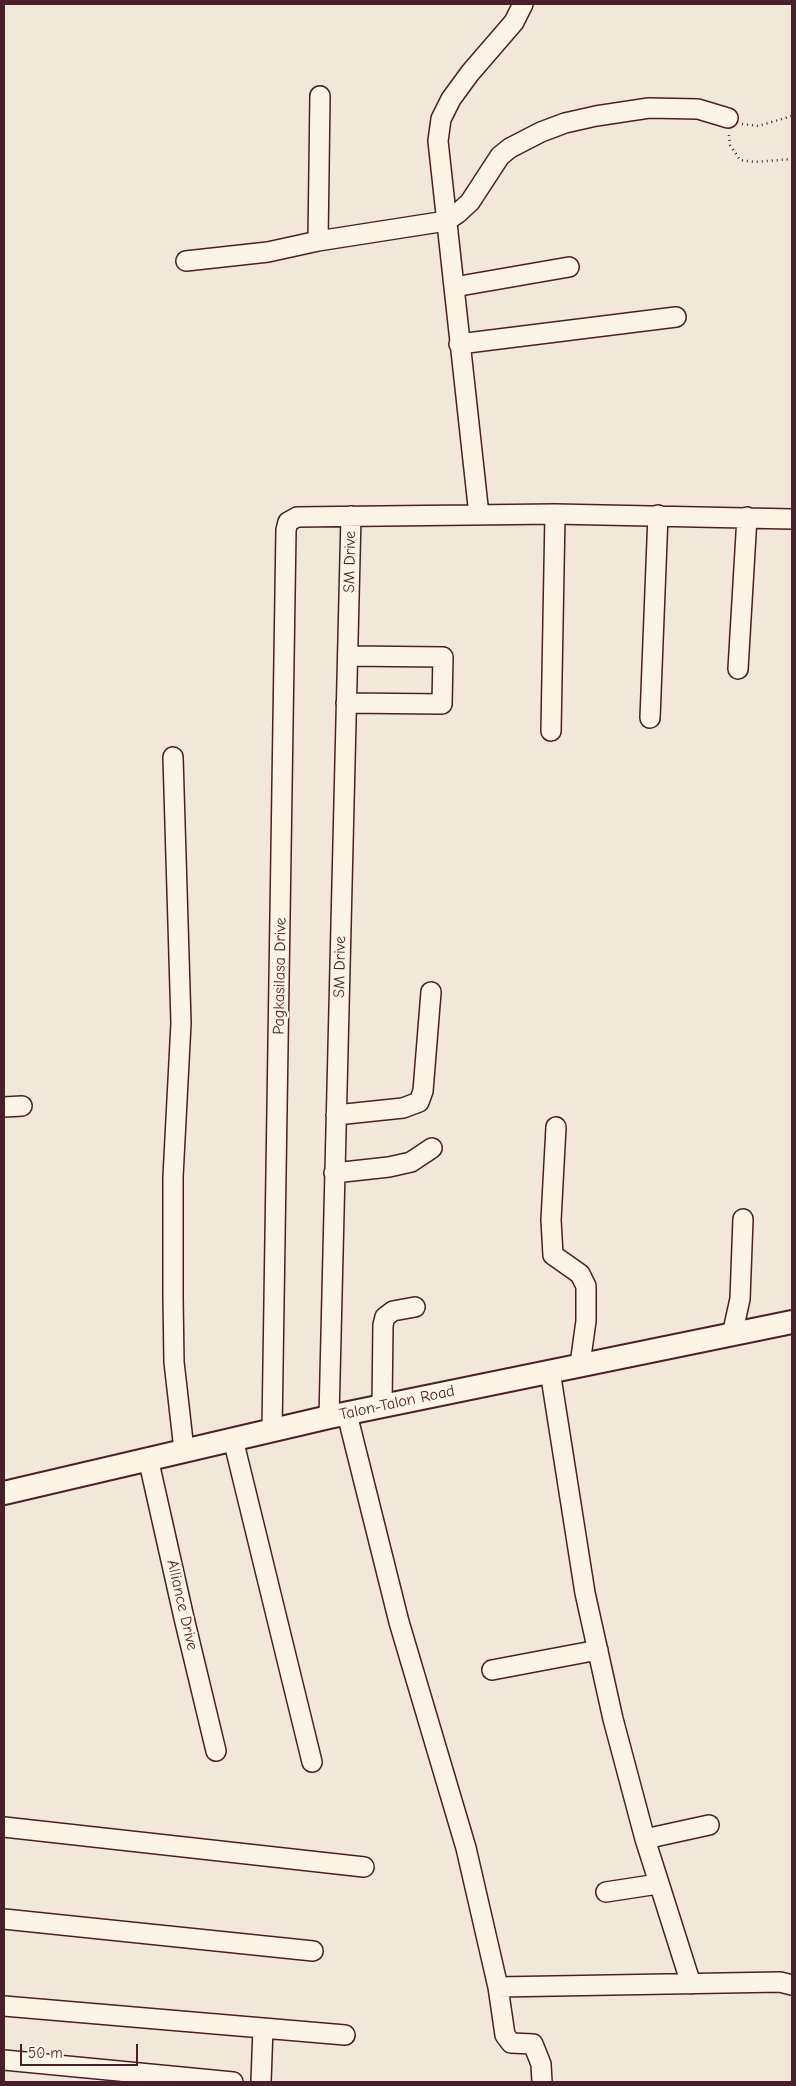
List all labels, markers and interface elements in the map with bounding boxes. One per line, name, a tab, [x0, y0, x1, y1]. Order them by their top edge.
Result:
street label: SM Drive	[340, 531, 360, 593]
street label: Pagkasilasa Drive	[269, 917, 291, 1035]
street label: SM Drive	[330, 936, 350, 998]
street label: Talon-Talon Road	[338, 1381, 456, 1425]
street label: Alliance Drive	[162, 1558, 202, 1652]
scale bar	[22, 2034, 140, 2066]
text: 50 m	[28, 2044, 63, 2062]

